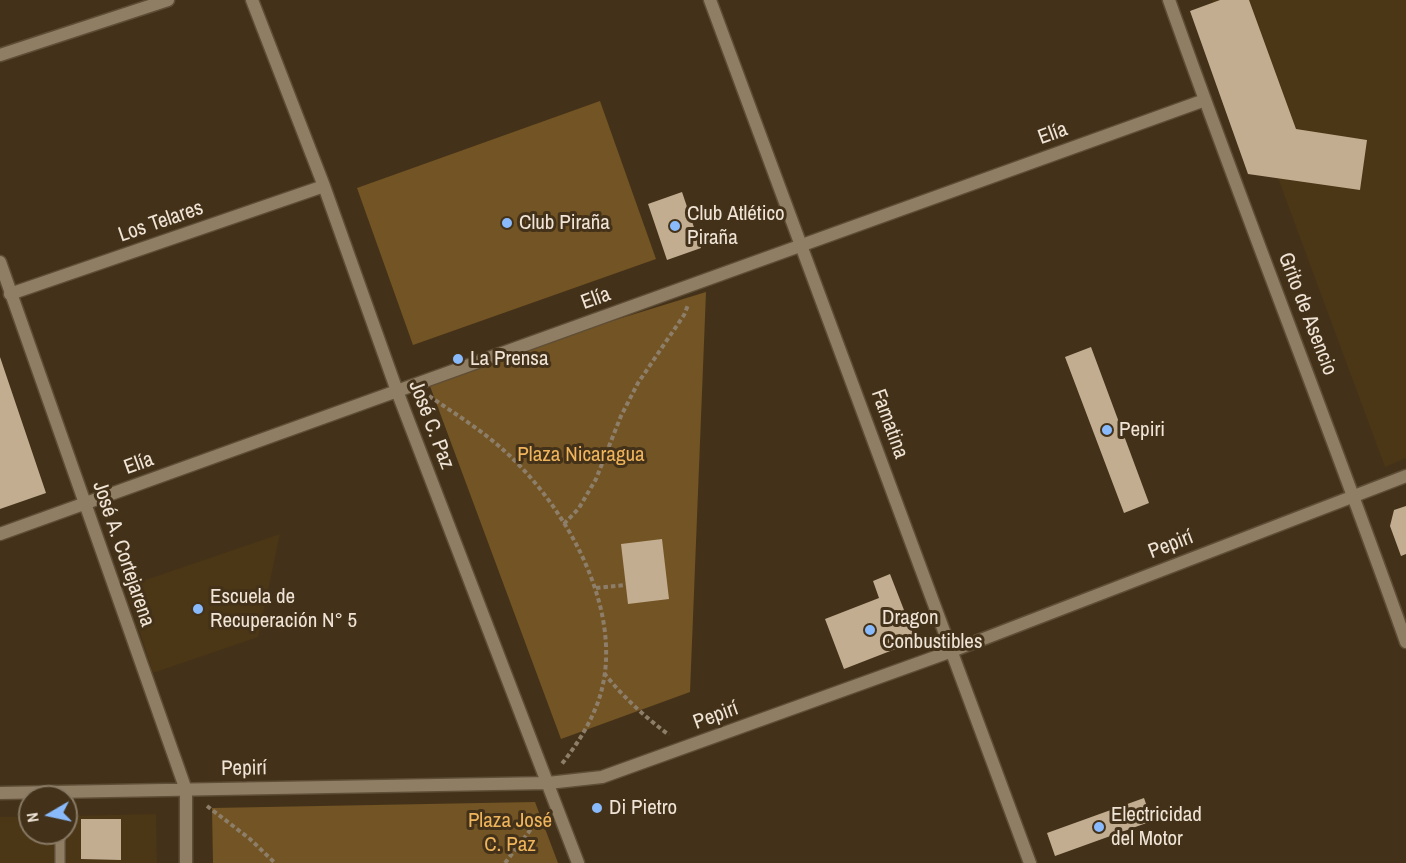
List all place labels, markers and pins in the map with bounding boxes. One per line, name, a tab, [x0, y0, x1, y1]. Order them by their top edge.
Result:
place label: Club Atlético Piraña	[687, 201, 785, 251]
place label: Club Piraña	[519, 210, 610, 236]
marker: Club Piraña	[500, 216, 514, 230]
marker: Club Atlético Piraña	[668, 219, 682, 233]
place label: La Prensa	[470, 346, 548, 372]
marker: La Prensa	[451, 352, 465, 366]
place label: Pepiri	[1119, 417, 1165, 443]
marker: Pepiri	[1100, 423, 1114, 437]
place label: Escuela de Recuperación N° 5	[210, 584, 357, 634]
marker: Escuela de Recuperación N° 5	[191, 602, 205, 616]
place label: Dragon Conbustibles	[882, 605, 983, 655]
marker: Dragon Conbustibles	[863, 623, 877, 637]
place label: Di Pietro	[609, 795, 677, 821]
marker: Di Pietro	[590, 801, 604, 815]
place label: Electricidad del Motor	[1111, 802, 1202, 852]
marker: Electricidad del Motor	[1092, 820, 1106, 834]

